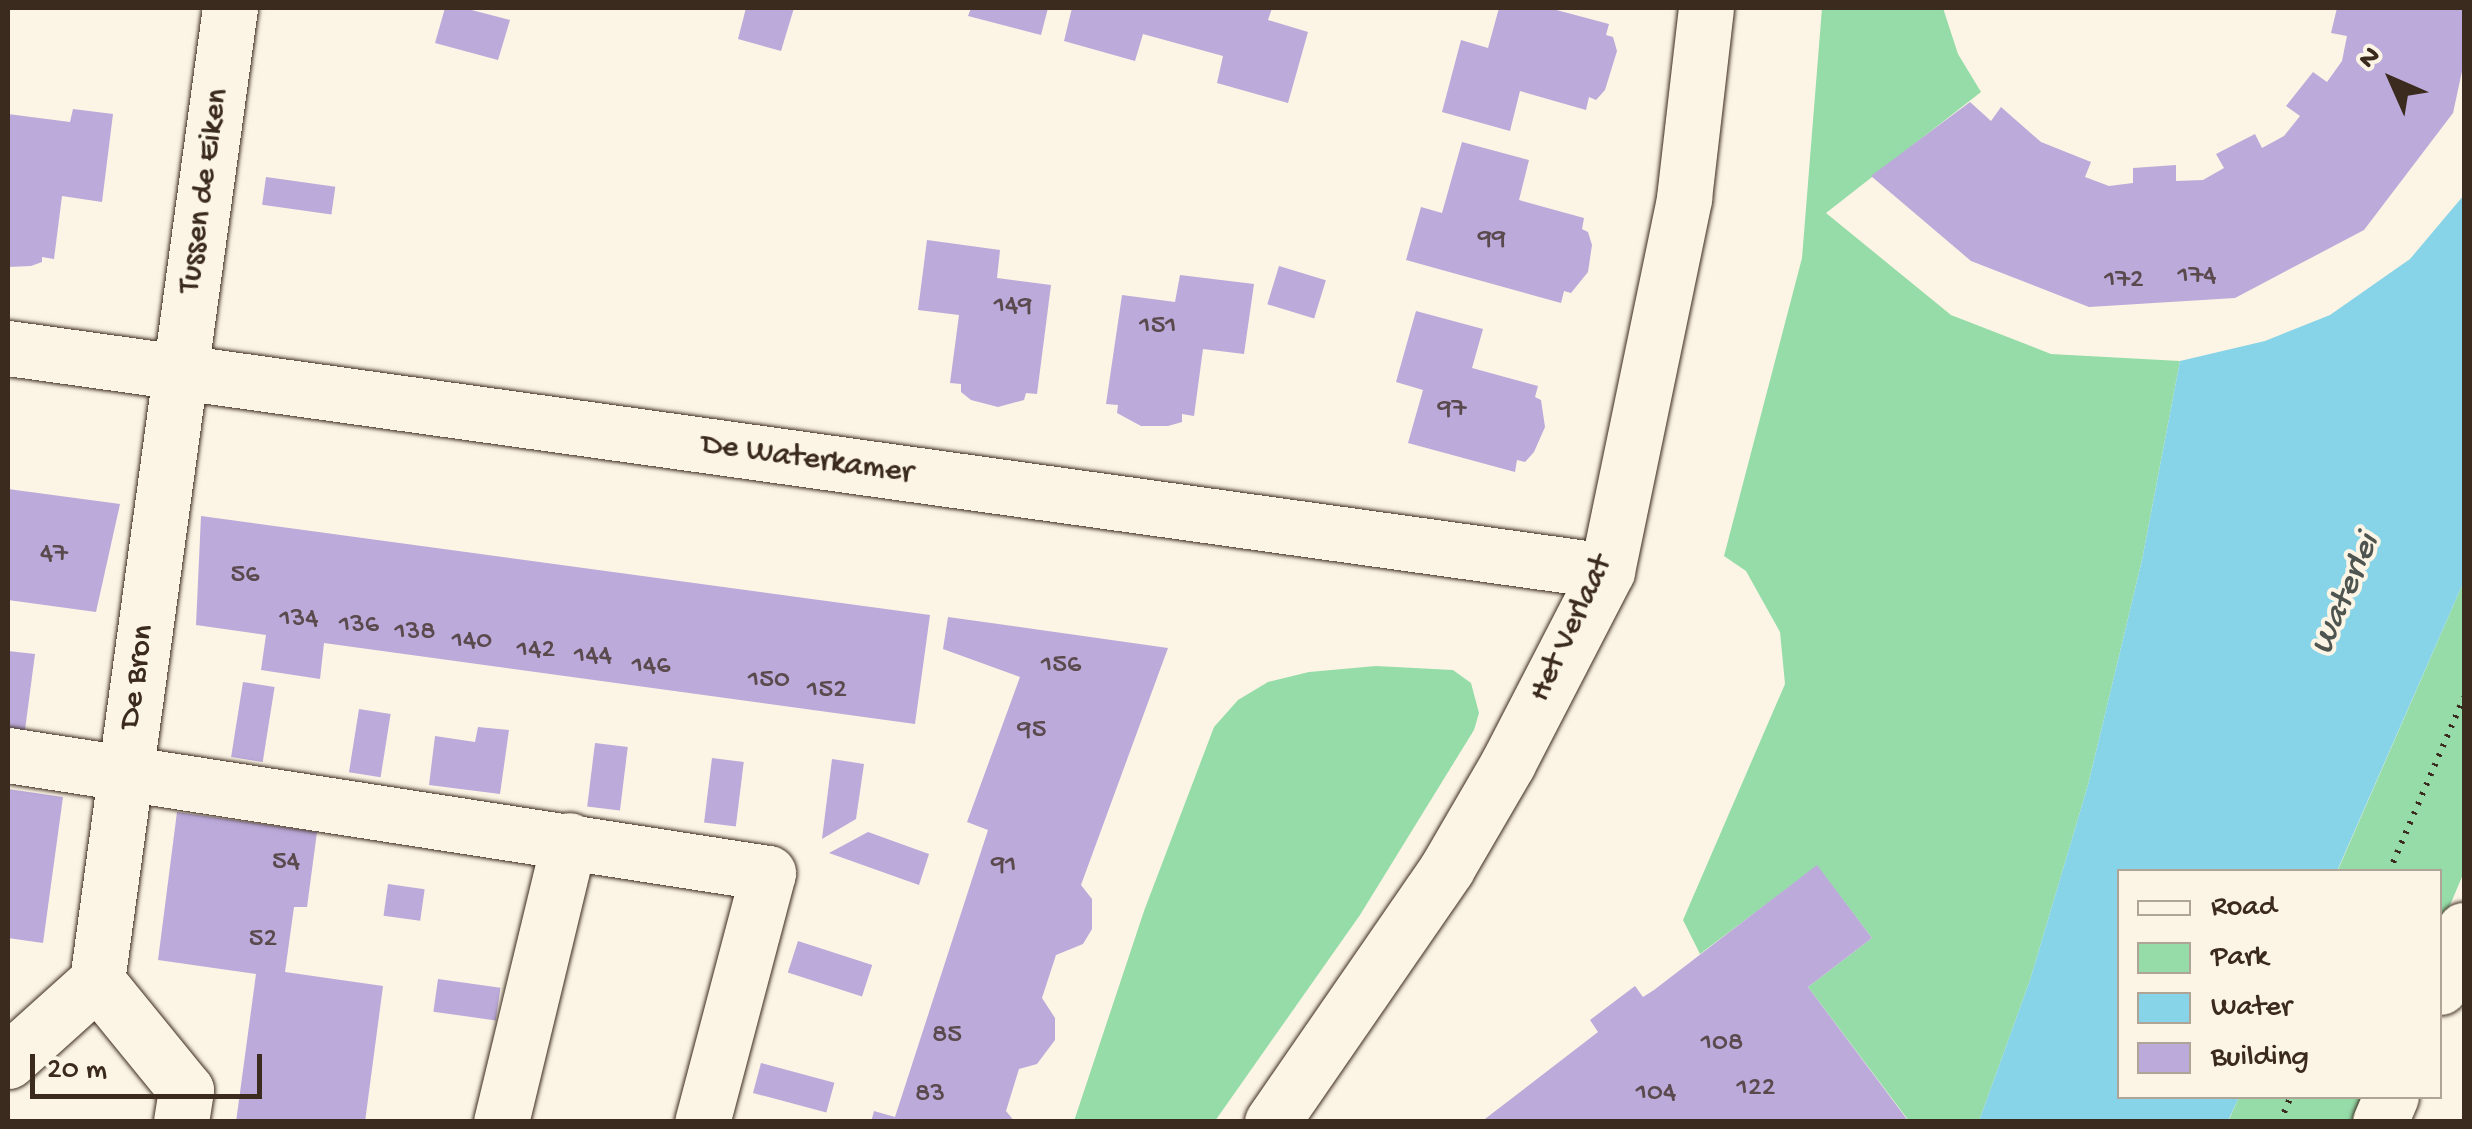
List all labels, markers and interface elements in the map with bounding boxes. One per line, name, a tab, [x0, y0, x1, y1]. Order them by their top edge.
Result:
north arrow	[2342, 30, 2442, 130]
text: N	[2352, 40, 2389, 77]
street label: Tussen de Eiken	[172, 86, 238, 296]
house number: 99	[1478, 223, 1506, 257]
house number: 174	[2177, 260, 2217, 294]
house number: 172	[2104, 264, 2144, 298]
house number: 149	[994, 290, 1032, 324]
house number: 151	[1139, 310, 1177, 344]
house number: 97	[1438, 393, 1466, 427]
street label: De Waterkamer	[699, 426, 915, 494]
water label: Waterlei	[2303, 528, 2391, 662]
house number: 47	[40, 538, 68, 572]
street label: Het Verlaat	[1521, 550, 1623, 708]
house number: 56	[231, 559, 259, 593]
house number: 134	[279, 603, 319, 637]
house number: 136	[339, 609, 379, 643]
house number: 138	[394, 616, 436, 650]
street label: De Bron	[112, 623, 164, 731]
house number: 140	[452, 625, 492, 659]
house number: 142	[517, 634, 555, 668]
house number: 144	[574, 640, 612, 674]
house number: 156	[1041, 649, 1081, 683]
house number: 146	[632, 650, 670, 684]
house number: 150	[748, 664, 790, 698]
house number: 152	[807, 674, 847, 708]
house number: 95	[1018, 714, 1046, 748]
house number: 54	[272, 846, 300, 880]
house number: 91	[991, 849, 1017, 883]
legend	[2117, 869, 2442, 1099]
text: Road	[2211, 891, 2277, 926]
house number: 52	[249, 923, 277, 957]
text: Park	[2211, 941, 2268, 976]
text: Water	[2211, 991, 2292, 1026]
house number: 85	[932, 1019, 962, 1053]
house number: 108	[1701, 1027, 1743, 1061]
scale bar	[35, 1034, 268, 1096]
text: Building	[2211, 1041, 2309, 1076]
text: 20 m	[47, 1054, 107, 1089]
house number: 122	[1737, 1072, 1775, 1106]
house number: 104	[1636, 1077, 1676, 1111]
house number: 83	[915, 1078, 945, 1112]

